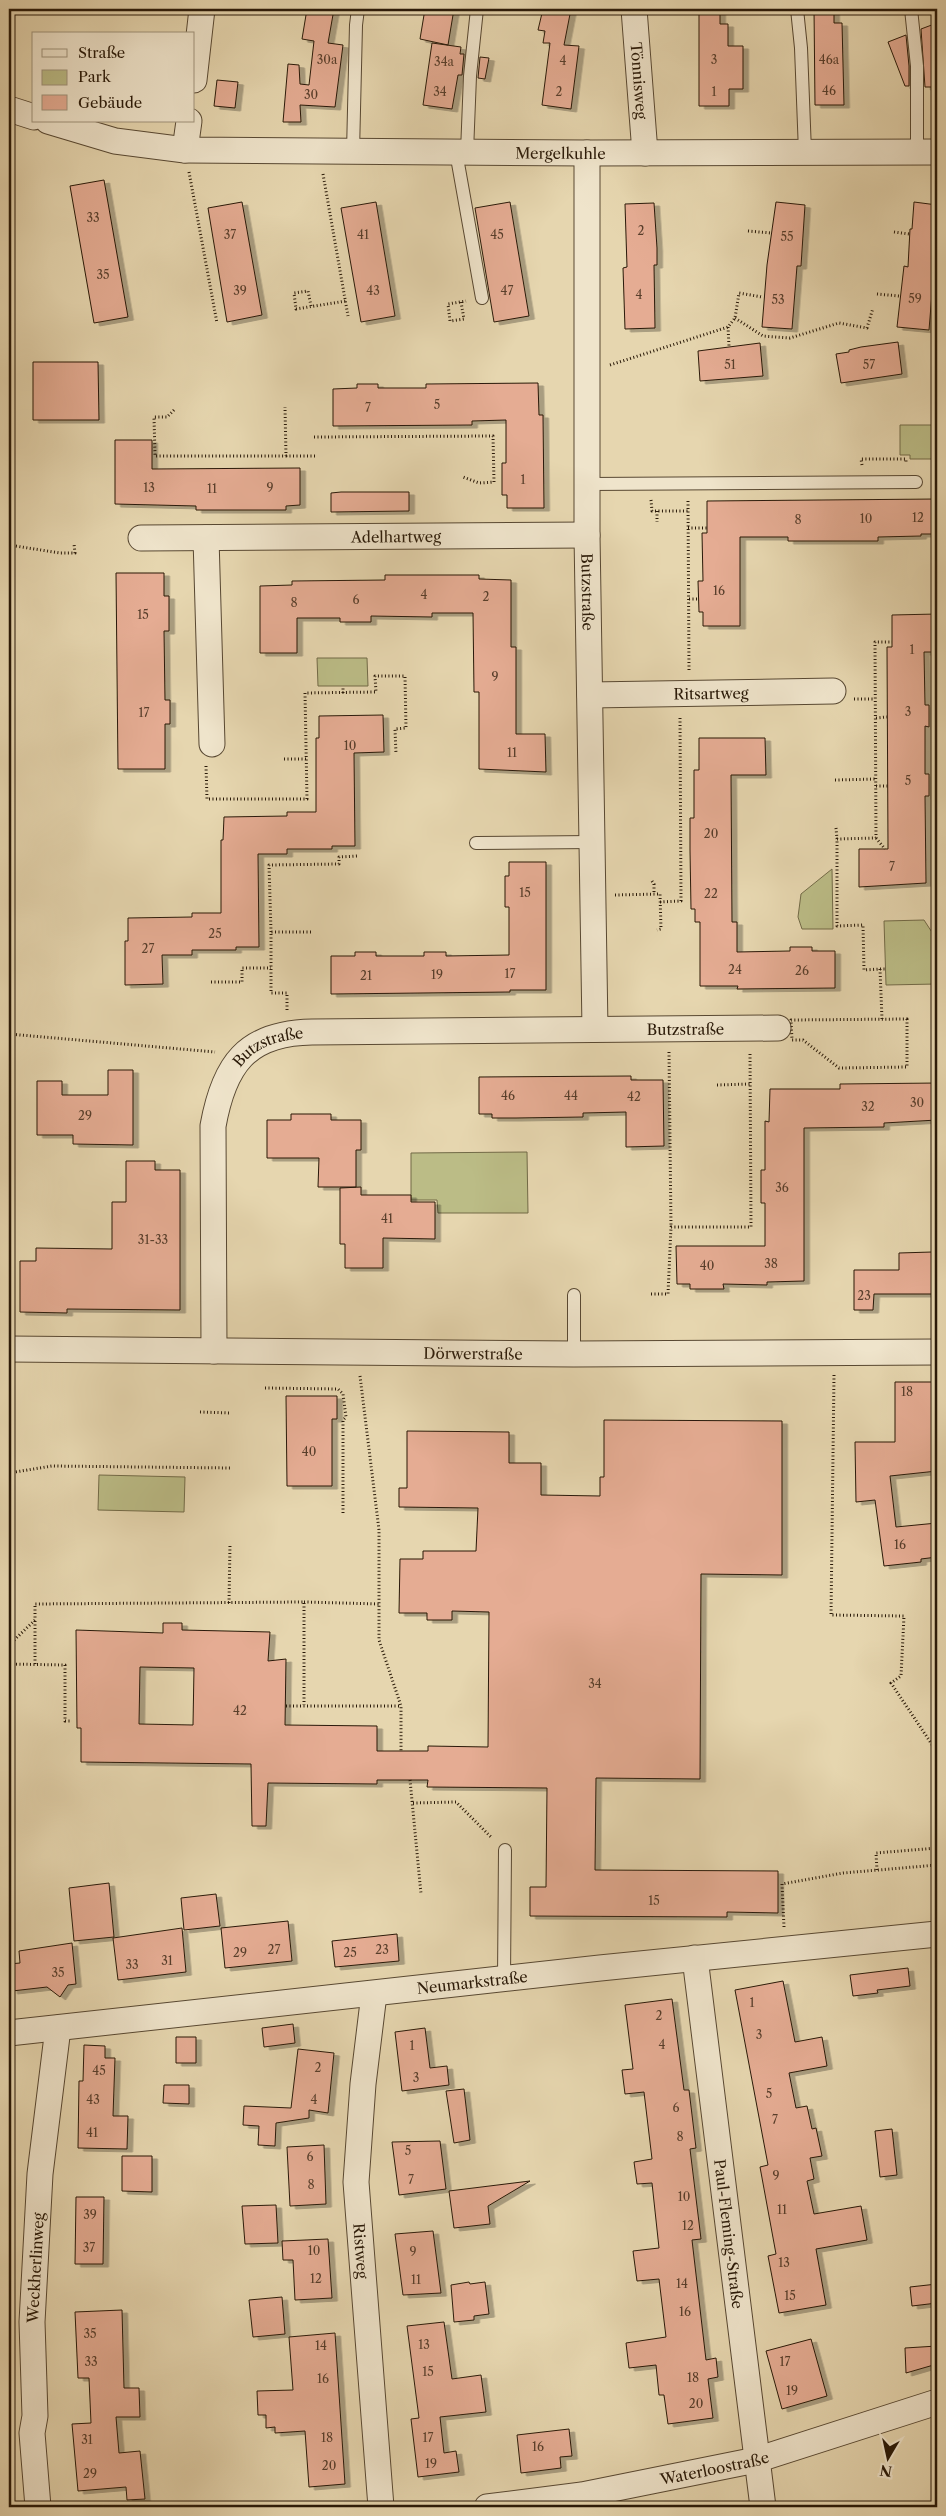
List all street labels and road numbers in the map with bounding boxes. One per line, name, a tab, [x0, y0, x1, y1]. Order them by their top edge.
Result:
street label: Tönnisweg	[627, 42, 652, 120]
street label: Mergelkuhle	[515, 143, 606, 163]
street label: Adelhartweg	[350, 526, 441, 546]
street label: Butzstraße	[578, 553, 598, 631]
street label: Ritsartweg	[673, 683, 749, 703]
street label: Butzstraße	[647, 1019, 724, 1039]
street label: Butzstraße	[228, 1023, 304, 1070]
street label: Dörwerstraße	[423, 1343, 523, 1363]
street label: Neumarkstraße	[416, 1967, 529, 1998]
street label: Paul-Fleming-Straße	[710, 2158, 748, 2310]
street label: Weckherlinweg	[22, 2212, 47, 2324]
street label: Ristweg	[350, 2222, 373, 2279]
street label: Waterloostraße	[657, 2447, 771, 2489]

